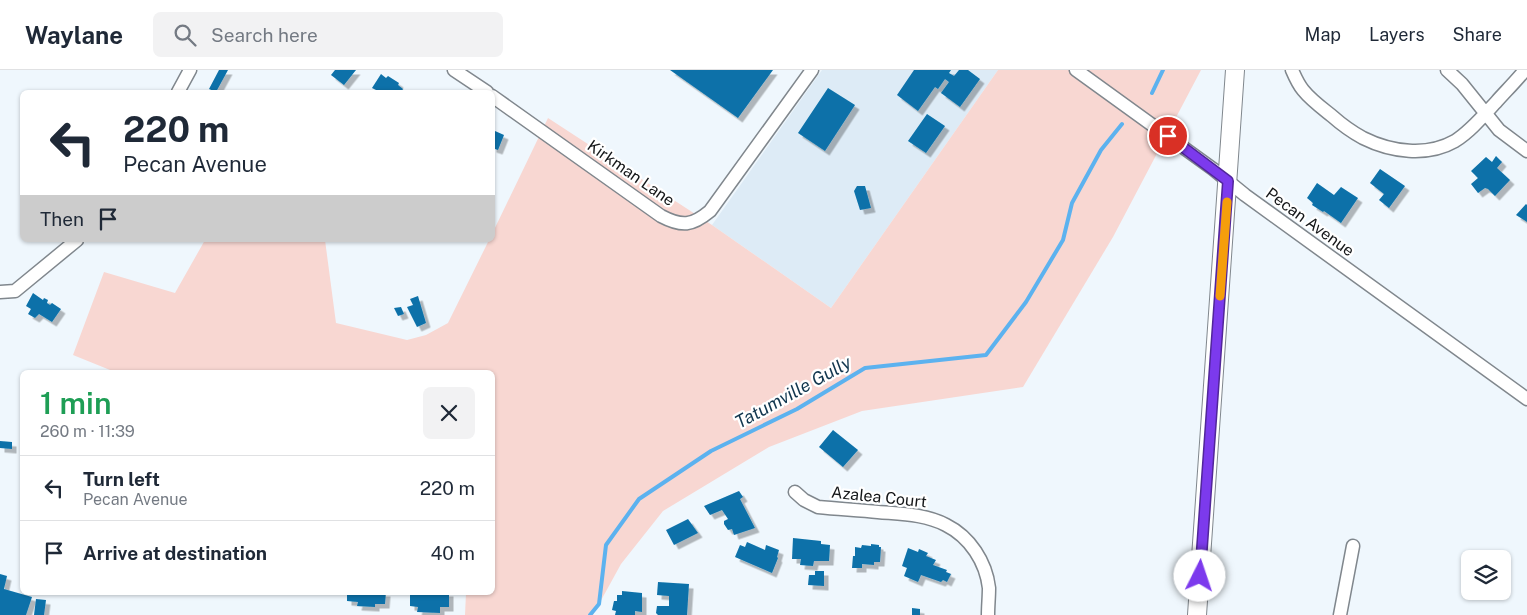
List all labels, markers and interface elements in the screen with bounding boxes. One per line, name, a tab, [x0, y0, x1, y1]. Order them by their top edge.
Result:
search box	[153, 12, 503, 57]
text: Waylane	[25, 21, 123, 49]
icon: search	[171, 21, 199, 49]
text: Search here	[211, 24, 318, 46]
text: Map	[1305, 24, 1341, 45]
text: Layers	[1369, 24, 1425, 45]
text: Share	[1453, 24, 1502, 45]
text: 220 m	[123, 109, 229, 150]
icon: left	[40, 110, 105, 175]
pin	[1147, 115, 1189, 157]
icon: arrive	[1154, 122, 1182, 150]
street label: Kirkman Lane	[584, 136, 678, 210]
text: Pecan Avenue	[123, 151, 267, 177]
street label: Pecan Avenue	[1262, 184, 1358, 260]
icon: arrive	[94, 205, 122, 233]
text: Then	[40, 208, 84, 230]
water label: Tatumville Gully	[731, 351, 855, 433]
text: 1 min	[40, 385, 111, 421]
button: close	[423, 387, 475, 439]
text: 260 m · 11:39	[40, 422, 135, 441]
text: Turn left	[83, 468, 160, 490]
icon: left	[40, 474, 68, 502]
text: 220 m	[420, 477, 475, 499]
street label: Azalea Court	[830, 483, 928, 511]
text: Pecan Avenue	[83, 490, 188, 509]
icon: arrive	[40, 539, 68, 567]
text: Arrive at destination	[83, 542, 267, 564]
text: 40 m	[430, 542, 475, 564]
position arrow	[1173, 549, 1225, 601]
map controls	[1461, 550, 1511, 600]
button: layers	[1461, 550, 1511, 600]

